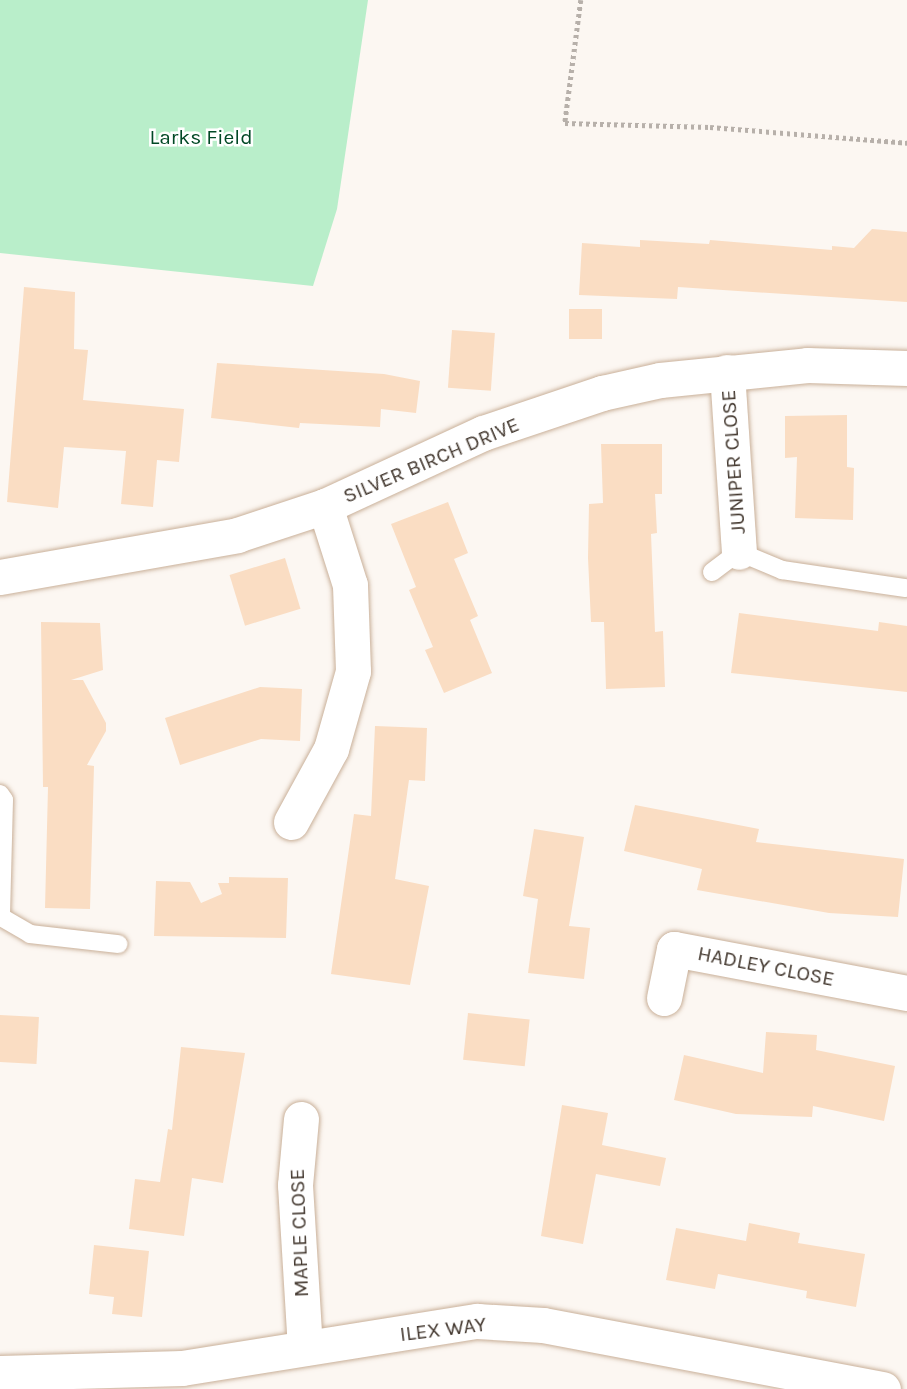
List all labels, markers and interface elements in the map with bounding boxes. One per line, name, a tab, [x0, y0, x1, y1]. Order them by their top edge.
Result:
park label: Larks Field	[149, 124, 253, 150]
street label: JUNIPER CLOSE	[715, 389, 751, 535]
street label: SILVER BIRCH DRIVE	[339, 412, 523, 508]
street label: HADLEY CLOSE	[695, 940, 837, 992]
street label: MAPLE CLOSE	[284, 1168, 314, 1298]
street label: ILEX WAY	[398, 1311, 488, 1347]

